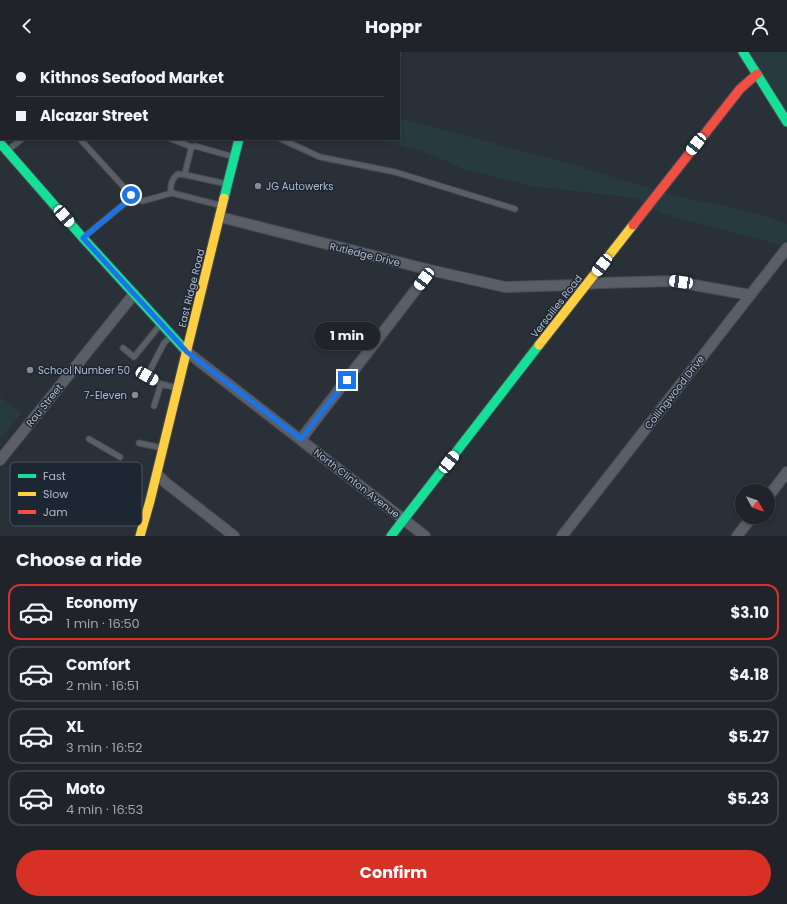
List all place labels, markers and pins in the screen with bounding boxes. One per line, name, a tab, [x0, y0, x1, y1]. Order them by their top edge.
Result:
place label: JG Autowerks	[266, 179, 333, 194]
marker: JG Autowerks	[253, 181, 263, 191]
place label: School Number 50	[38, 363, 130, 378]
marker: School Number 50	[25, 365, 35, 375]
place label: 7-Eleven	[84, 388, 127, 403]
marker: 7-Eleven	[130, 390, 140, 400]

